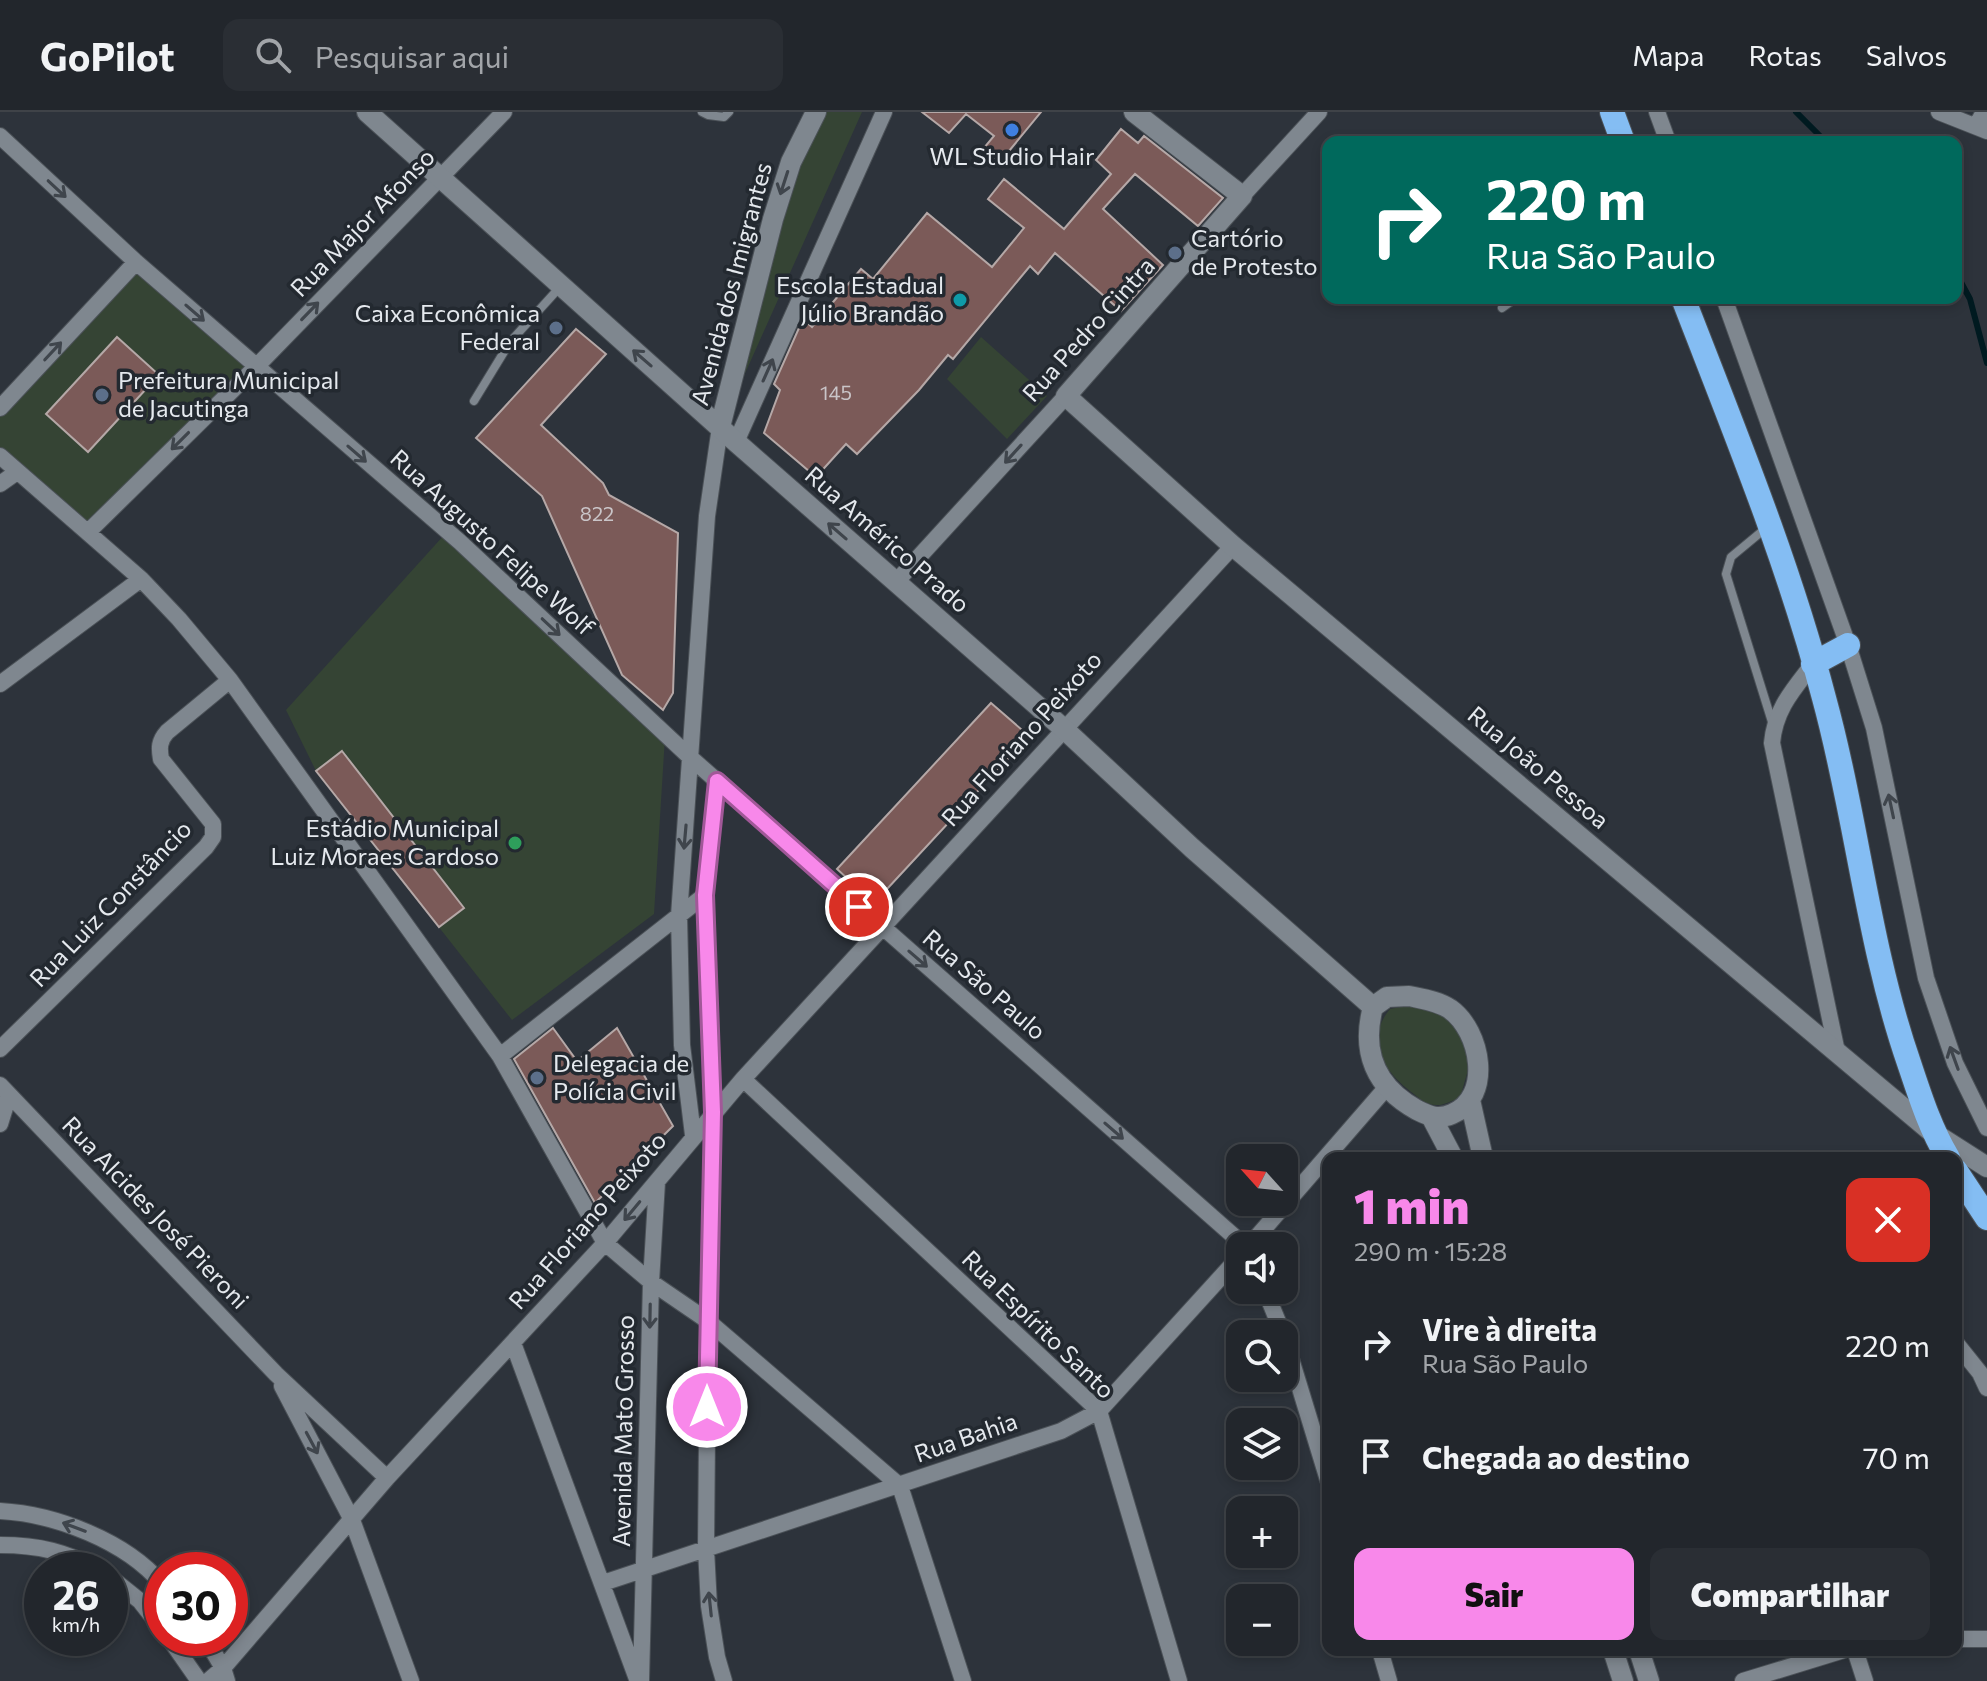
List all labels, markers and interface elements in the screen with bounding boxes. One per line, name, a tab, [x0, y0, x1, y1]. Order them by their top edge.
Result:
search box	[223, 19, 783, 91]
text: GoPilot	[40, 32, 175, 79]
icon: search	[251, 33, 295, 77]
text: Pesquisar aqui	[315, 37, 509, 74]
text: Mapa	[1632, 38, 1705, 72]
text: Rotas	[1749, 38, 1822, 72]
text: Salvos	[1866, 38, 1947, 72]
marker: WL Studio Hair	[1003, 121, 1021, 139]
place label: WL Studio Hair	[929, 141, 1095, 170]
street label: Rua Major Afonso	[284, 142, 440, 302]
street label: Avenida dos Imigrantes	[684, 159, 777, 408]
text: 220 m	[1486, 163, 1646, 232]
icon: right	[1354, 168, 1458, 272]
one-way arrow	[776, 171, 791, 196]
one-way arrow	[47, 179, 67, 197]
place label: Cartório de Protesto	[1191, 223, 1318, 280]
text: Rua São Paulo	[1486, 232, 1716, 276]
marker: Cartório de Protesto	[1166, 244, 1184, 262]
street label: Rua Pedro Cintra	[1016, 251, 1160, 407]
place label: Escola Estadual Júlio Brandão	[776, 270, 944, 327]
marker: Escola Estadual Júlio Brandão	[951, 291, 969, 309]
place label: Caixa Econômica Federal	[355, 298, 540, 355]
one-way arrow	[301, 301, 320, 321]
one-way arrow	[184, 304, 204, 322]
marker: Caixa Econômica Federal	[547, 319, 565, 337]
one-way arrow	[44, 341, 63, 361]
one-way arrow	[633, 350, 653, 368]
one-way arrow	[761, 359, 776, 383]
place label: Prefeitura Municipal de Jacutinga	[118, 365, 339, 422]
house number: 145	[820, 380, 852, 404]
marker: Prefeitura Municipal de Jacutinga	[93, 386, 111, 404]
one-way arrow	[171, 431, 190, 450]
street label: Rua Augusto Felipe Wolf	[385, 443, 601, 641]
one-way arrow	[1004, 443, 1023, 464]
one-way arrow	[347, 445, 367, 463]
street label: Rua Américo Prado	[800, 460, 976, 618]
house number: 822	[580, 501, 614, 525]
one-way arrow	[828, 522, 848, 540]
one-way arrow	[541, 618, 561, 637]
street label: Rua Floriano Peixoto	[935, 644, 1107, 832]
street label: Rua João Pessoa	[1463, 699, 1615, 834]
one-way arrow	[1883, 794, 1898, 819]
place label: Estádio Municipal Luiz Moraes Cardoso	[270, 813, 499, 870]
street label: Rua Luiz Constâncio	[23, 814, 197, 992]
one-way arrow	[677, 823, 692, 850]
marker: Estádio Municipal Luiz Moraes Cardoso	[506, 834, 524, 852]
pin	[825, 873, 893, 941]
icon: arrive	[837, 885, 881, 929]
street label: Rua São Paulo	[918, 923, 1052, 1045]
one-way arrow	[908, 950, 928, 968]
one-way arrow	[1946, 1046, 1960, 1070]
place label: Delegacia de Polícia Civil	[553, 1048, 689, 1105]
marker: Delegacia de Polícia Civil	[528, 1069, 546, 1087]
street label: Rua Alcides José Pieroni	[57, 1110, 255, 1314]
one-way arrow	[1103, 1121, 1123, 1139]
street label: Rua Floriano Peixoto	[502, 1125, 672, 1315]
north arrow	[1226, 1144, 1298, 1216]
map controls	[1226, 1144, 1298, 1656]
text: 1 min	[1354, 1175, 1469, 1234]
button: close	[1846, 1178, 1930, 1262]
one-way arrow	[623, 1201, 641, 1221]
button: sound	[1226, 1232, 1298, 1304]
text: 290 m · 15:28	[1354, 1235, 1507, 1266]
street label: Rua Espírito Santo	[957, 1244, 1121, 1404]
one-way arrow	[643, 1302, 658, 1329]
text: Vire à direita	[1422, 1310, 1597, 1347]
street label: Avenida Mato Grosso	[606, 1315, 639, 1547]
button: search	[1226, 1320, 1298, 1392]
icon: right	[1354, 1322, 1398, 1366]
text: 220 m	[1845, 1326, 1930, 1363]
text: Rua São Paulo	[1422, 1347, 1588, 1378]
position arrow	[665, 1365, 749, 1449]
street label: Rua Bahia	[910, 1405, 1021, 1468]
button: layers	[1226, 1408, 1298, 1480]
one-way arrow	[305, 1431, 321, 1455]
icon: arrive	[1354, 1434, 1398, 1478]
text: Chegada ao destino	[1422, 1438, 1690, 1475]
text: 70 m	[1863, 1438, 1930, 1475]
button: +	[1226, 1496, 1298, 1568]
one-way arrow	[62, 1519, 87, 1533]
button: Sair	[1354, 1548, 1634, 1640]
button: Compartilhar	[1650, 1548, 1930, 1640]
speed limit sign: 30	[144, 1552, 248, 1656]
text: 26	[52, 1569, 100, 1618]
button: −	[1226, 1584, 1298, 1656]
one-way arrow	[702, 1592, 717, 1618]
text: km/h	[52, 1612, 100, 1636]

